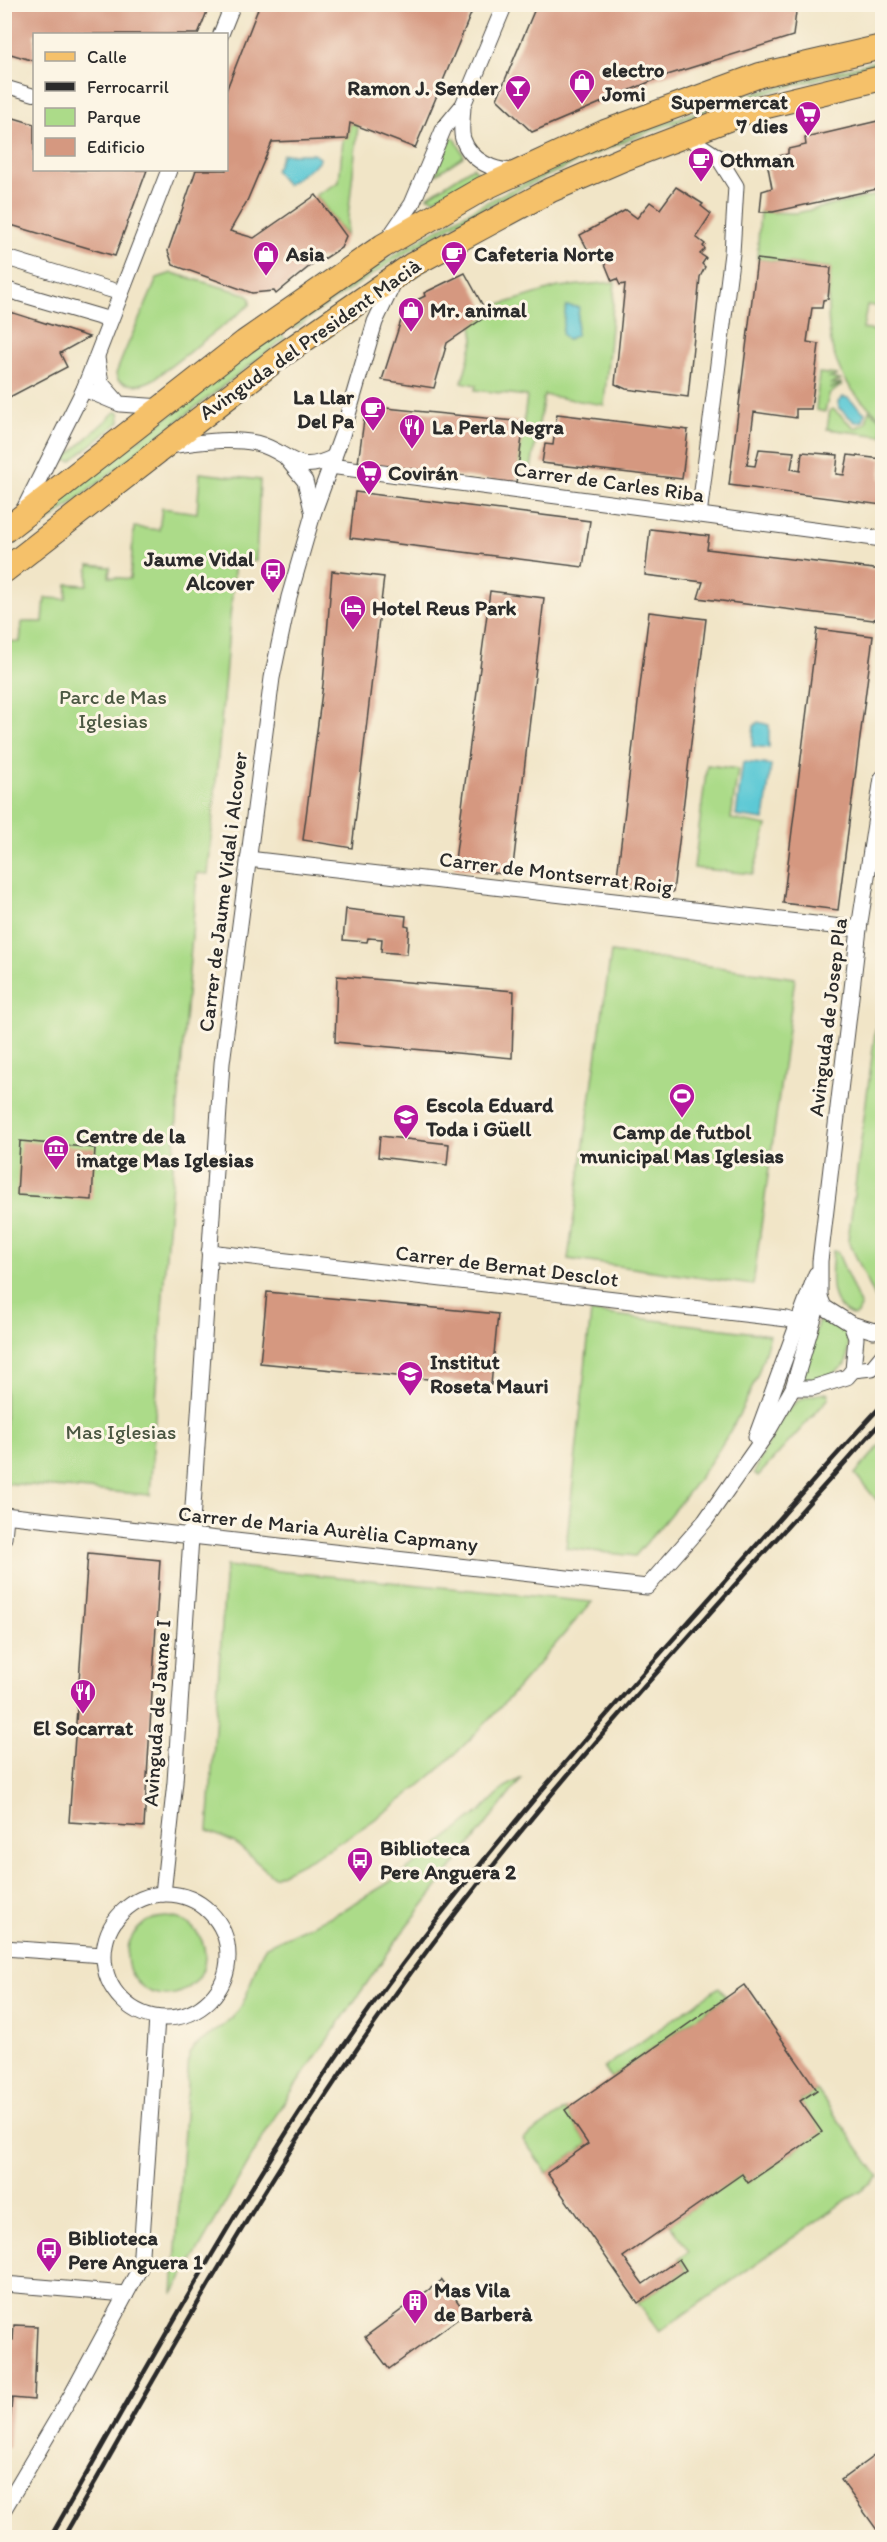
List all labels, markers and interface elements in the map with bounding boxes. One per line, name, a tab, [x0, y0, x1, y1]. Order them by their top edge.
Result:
legend	[33, 33, 228, 171]
text: Calle	[87, 46, 127, 68]
place label: electro Jomi	[601, 57, 665, 106]
shop icon: electro Jomi	[567, 67, 597, 105]
bar icon: Ramon J. Sender	[503, 73, 533, 111]
place label: Ramon J. Sender	[347, 75, 499, 100]
text: Ferrocarril	[87, 76, 169, 98]
place label: Supermercat 7 dies	[671, 89, 788, 138]
supermarket icon: Supermercat 7 dies	[793, 99, 823, 137]
text: Parque	[87, 106, 141, 128]
text: Edificio	[87, 136, 145, 158]
cafe icon: Othman	[686, 145, 716, 183]
place label: Othman	[720, 147, 794, 172]
shop icon: Asia	[251, 239, 281, 277]
cafe icon: Cafeteria Norte	[439, 239, 469, 277]
place label: Asia	[285, 241, 325, 266]
place label: Cafeteria Norte	[474, 241, 614, 266]
street label: Avinguda del President Macià	[194, 252, 425, 425]
shop icon: Mr. animal	[396, 295, 426, 333]
place label: Mr. animal	[430, 297, 528, 322]
place label: La Llar Del Pa	[293, 384, 355, 433]
cafe icon: La Llar Del Pa	[358, 394, 388, 432]
restaurant icon: La Perla Negra	[397, 412, 427, 450]
place label: La Perla Negra	[432, 414, 564, 440]
street label: Carrer de Carles Riba	[512, 456, 706, 507]
supermarket icon: Covirán	[354, 458, 384, 496]
place label: Covirán	[388, 460, 458, 485]
place label: Jaume Vidal Alcover	[143, 546, 255, 595]
bus stop icon: Jaume Vidal Alcover	[258, 556, 288, 594]
hotel icon: Hotel Reus Park	[338, 593, 368, 631]
place label: Hotel Reus Park	[372, 595, 517, 620]
park label: Parc de Mas Iglesias	[59, 684, 167, 733]
street label: Carrer de Jaume Vidal i Alcover	[193, 750, 252, 1033]
street label: Carrer de Montserrat Roig	[438, 846, 675, 899]
street label: Avinguda de Josep Pla	[803, 916, 852, 1118]
sports icon: Camp de futbol municipal Mas Iglesias	[667, 1081, 697, 1119]
place label: Escola Eduard Toda i Güell	[425, 1092, 554, 1141]
school or university icon: Escola Eduard Toda i Güell	[391, 1102, 421, 1140]
place label: Camp de futbol municipal Mas Iglesias	[579, 1119, 784, 1169]
place label: Centre de la imatge Mas Iglesias	[76, 1123, 254, 1173]
museum icon: Centre de la imatge Mas Iglesias	[41, 1133, 71, 1171]
street label: Carrer de Bernat Desclot	[394, 1239, 620, 1292]
place label: Institut Roseta Mauri	[430, 1349, 549, 1398]
school or university icon: Institut Roseta Mauri	[395, 1359, 425, 1397]
park label: Mas Iglesias	[66, 1419, 176, 1444]
street label: Carrer de Maria Aurèlia Capmany	[177, 1500, 479, 1557]
street label: Avinguda de Jaume I	[137, 1619, 176, 1807]
restaurant icon: El Socarrat	[68, 1677, 98, 1715]
place label: El Socarrat	[33, 1715, 133, 1740]
place label: Biblioteca Pere Anguera 2	[380, 1835, 516, 1885]
bus stop icon: Biblioteca Pere Anguera 2	[345, 1845, 375, 1883]
place label: Biblioteca Pere Anguera 1	[68, 2225, 203, 2275]
bus stop icon: Biblioteca Pere Anguera 1	[34, 2235, 64, 2273]
place label: Mas Vila de Barberà	[434, 2277, 533, 2326]
building icon: Mas Vila de Barberà	[400, 2287, 430, 2325]

